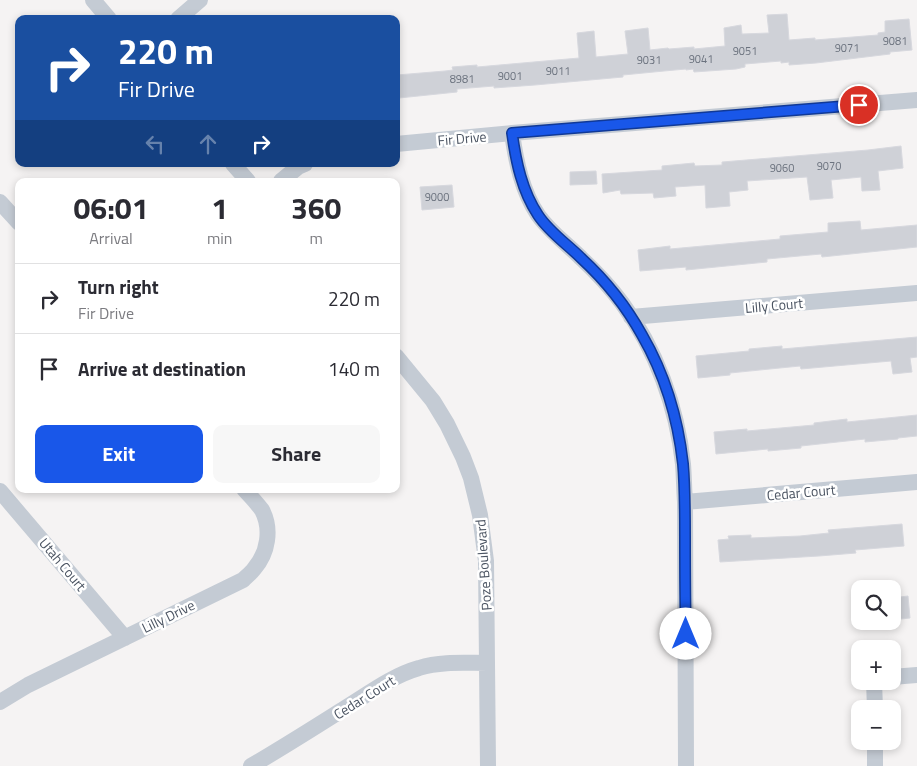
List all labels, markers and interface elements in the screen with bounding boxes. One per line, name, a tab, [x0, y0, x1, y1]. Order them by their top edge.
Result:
text: 220 m	[118, 24, 214, 78]
house number: 9081	[883, 33, 907, 49]
icon: right	[35, 35, 100, 100]
house number: 9071	[835, 40, 859, 56]
house number: 9051	[733, 43, 757, 59]
house number: 9041	[689, 51, 713, 67]
house number: 9031	[637, 52, 661, 68]
house number: 9011	[546, 63, 570, 79]
house number: 9001	[498, 68, 522, 84]
house number: 8981	[450, 71, 474, 87]
text: Fir Drive	[118, 72, 195, 106]
pin	[838, 84, 880, 126]
icon: arrive	[845, 91, 873, 119]
street label: Fir Drive	[437, 125, 487, 151]
icon: left	[141, 130, 169, 158]
icon: ahead	[194, 130, 222, 158]
icon: right	[247, 130, 275, 158]
house number: 9070	[817, 158, 841, 174]
house number: 9060	[770, 160, 794, 176]
text: 06:01	[74, 185, 148, 231]
text: 1	[211, 185, 228, 231]
text: 360	[291, 185, 341, 231]
house number: 9000	[425, 189, 449, 205]
text: Arrival	[89, 226, 133, 250]
text: min	[207, 226, 232, 250]
text: m	[310, 226, 323, 250]
text: Turn right	[78, 272, 159, 301]
text: 220 m	[328, 284, 380, 313]
icon: right	[35, 285, 63, 313]
street label: Lilly Court	[744, 292, 804, 318]
text: Fir Drive	[78, 301, 134, 325]
text: Arrive at destination	[78, 354, 246, 383]
text: 140 m	[328, 354, 380, 383]
icon: arrive	[35, 355, 63, 383]
button: Exit	[35, 425, 203, 483]
button: Share	[213, 425, 380, 483]
street label: Cedar Court	[766, 479, 836, 505]
street label: Poze Boulevard	[469, 519, 497, 611]
street label: Utah Court	[35, 533, 92, 595]
map controls	[851, 580, 901, 750]
button: search	[851, 580, 901, 630]
street label: Lilly Drive	[138, 594, 198, 638]
position arrow	[659, 607, 711, 659]
button: +	[851, 640, 901, 690]
street label: Cedar Court	[329, 670, 399, 724]
button: −	[851, 700, 901, 750]

